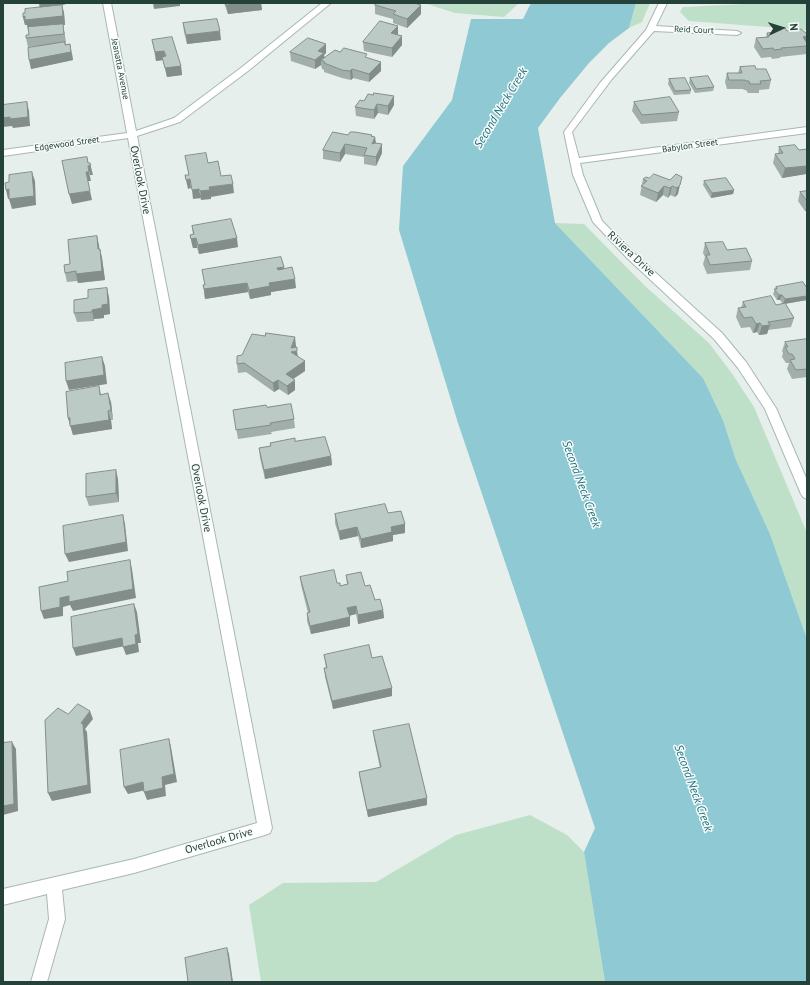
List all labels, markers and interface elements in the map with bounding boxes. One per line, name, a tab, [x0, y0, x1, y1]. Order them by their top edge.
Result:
north arrow	[762, 8, 802, 48]
text: N	[787, 23, 801, 31]
street label: Reid Court	[674, 24, 714, 36]
street label: Jeanatta Avenue	[109, 37, 131, 101]
water label: Second Neck Creek	[471, 65, 531, 151]
street label: Edgewood Street	[34, 134, 100, 154]
street label: Babylon Street	[661, 137, 719, 155]
street label: Overlook Drive	[127, 145, 153, 215]
street label: Riviera Drive	[605, 229, 657, 279]
water label: Second Neck Creek	[559, 439, 603, 529]
street label: Overlook Drive	[188, 463, 214, 533]
water label: Second Neck Creek	[671, 743, 715, 833]
street label: Overlook Drive	[184, 825, 254, 857]

